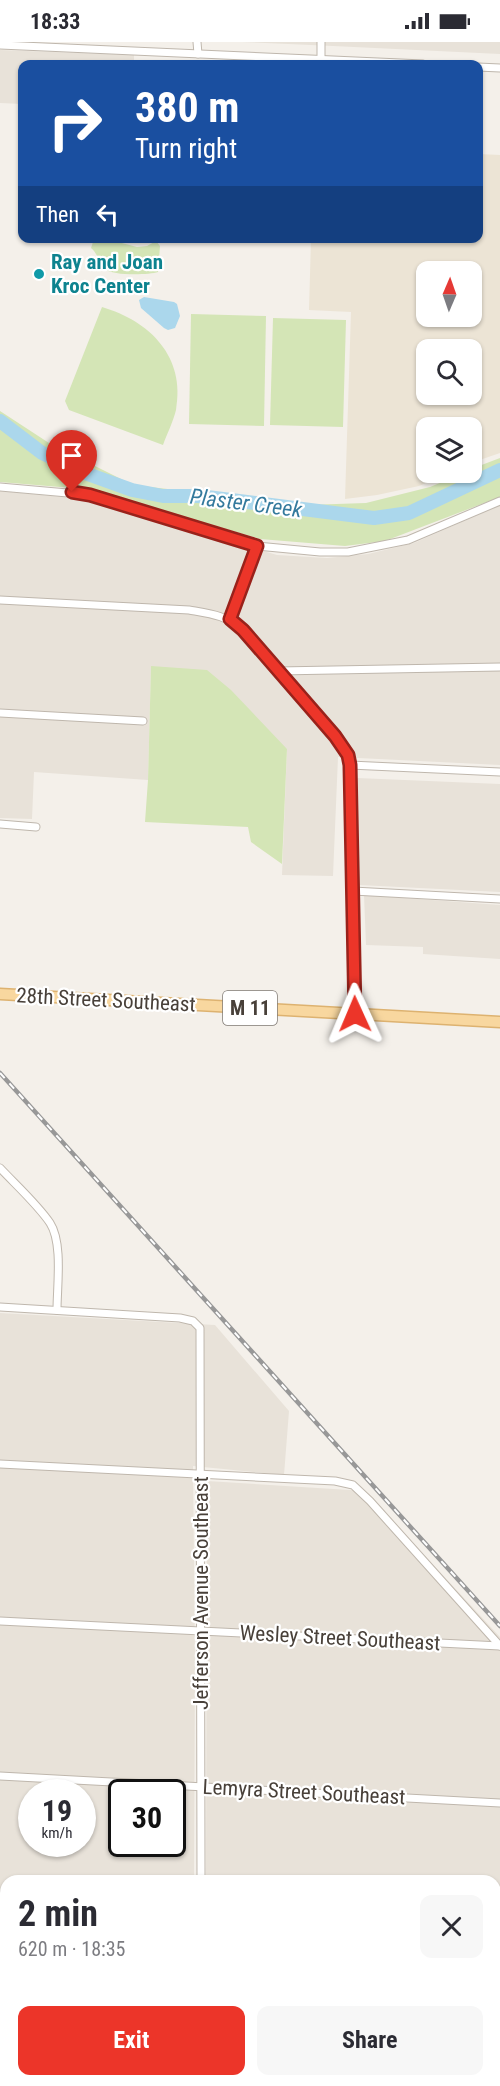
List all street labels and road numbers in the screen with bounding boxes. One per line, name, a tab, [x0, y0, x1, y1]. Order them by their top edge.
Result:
street label: 28th Street Southeast	[16, 983, 196, 1017]
road number: M 11	[223, 991, 277, 1025]
street label: Jefferson Avenue Southeast	[189, 1476, 213, 1710]
street label: Wesley Street Southeast	[239, 1621, 441, 1655]
street label: Lemyra Street Southeast	[202, 1775, 406, 1809]

